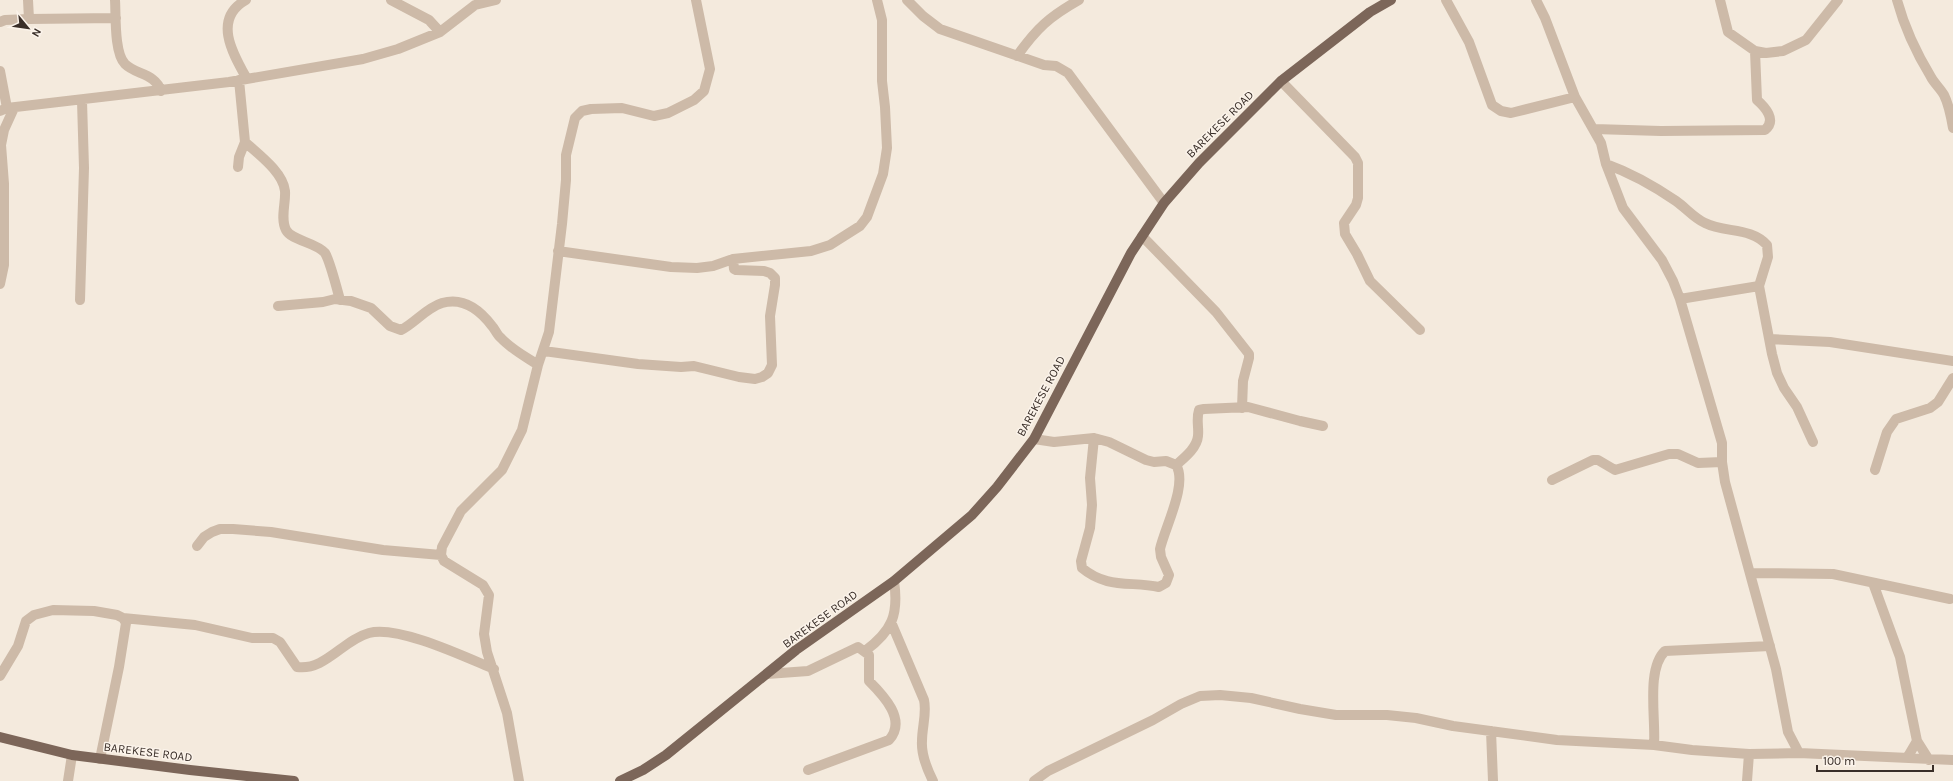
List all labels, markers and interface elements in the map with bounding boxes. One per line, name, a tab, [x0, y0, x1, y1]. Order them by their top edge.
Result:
north arrow	[8, 8, 48, 48]
text: N	[29, 26, 44, 39]
street label: BAREKESE ROAD	[1183, 87, 1257, 161]
street label: BAREKESE ROAD	[1014, 353, 1068, 439]
street label: BAREKESE ROAD	[780, 587, 860, 651]
street label: BAREKESE ROAD	[103, 740, 193, 764]
scale bar	[1817, 747, 1933, 773]
text: 100 m	[1823, 754, 1855, 768]

